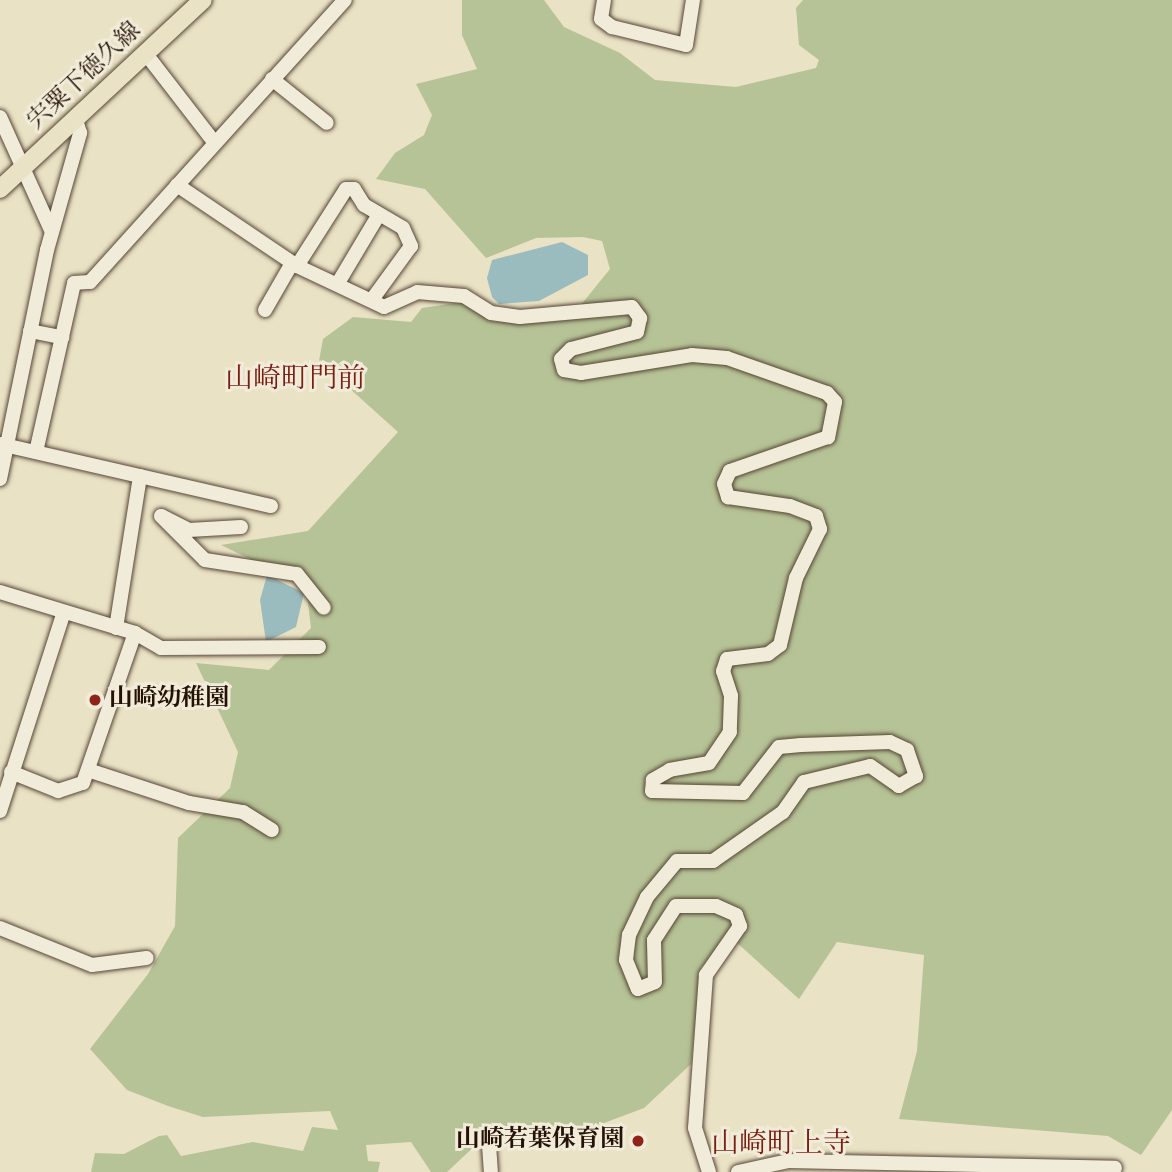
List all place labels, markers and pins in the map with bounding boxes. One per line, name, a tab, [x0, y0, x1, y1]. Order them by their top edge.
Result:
place label: 山崎幼稚園	[109, 686, 229, 714]
marker: 山崎幼稚園	[87, 692, 103, 708]
place label: 山崎若葉保育園	[456, 1127, 624, 1155]
marker: 山崎若葉保育園	[630, 1133, 646, 1149]

